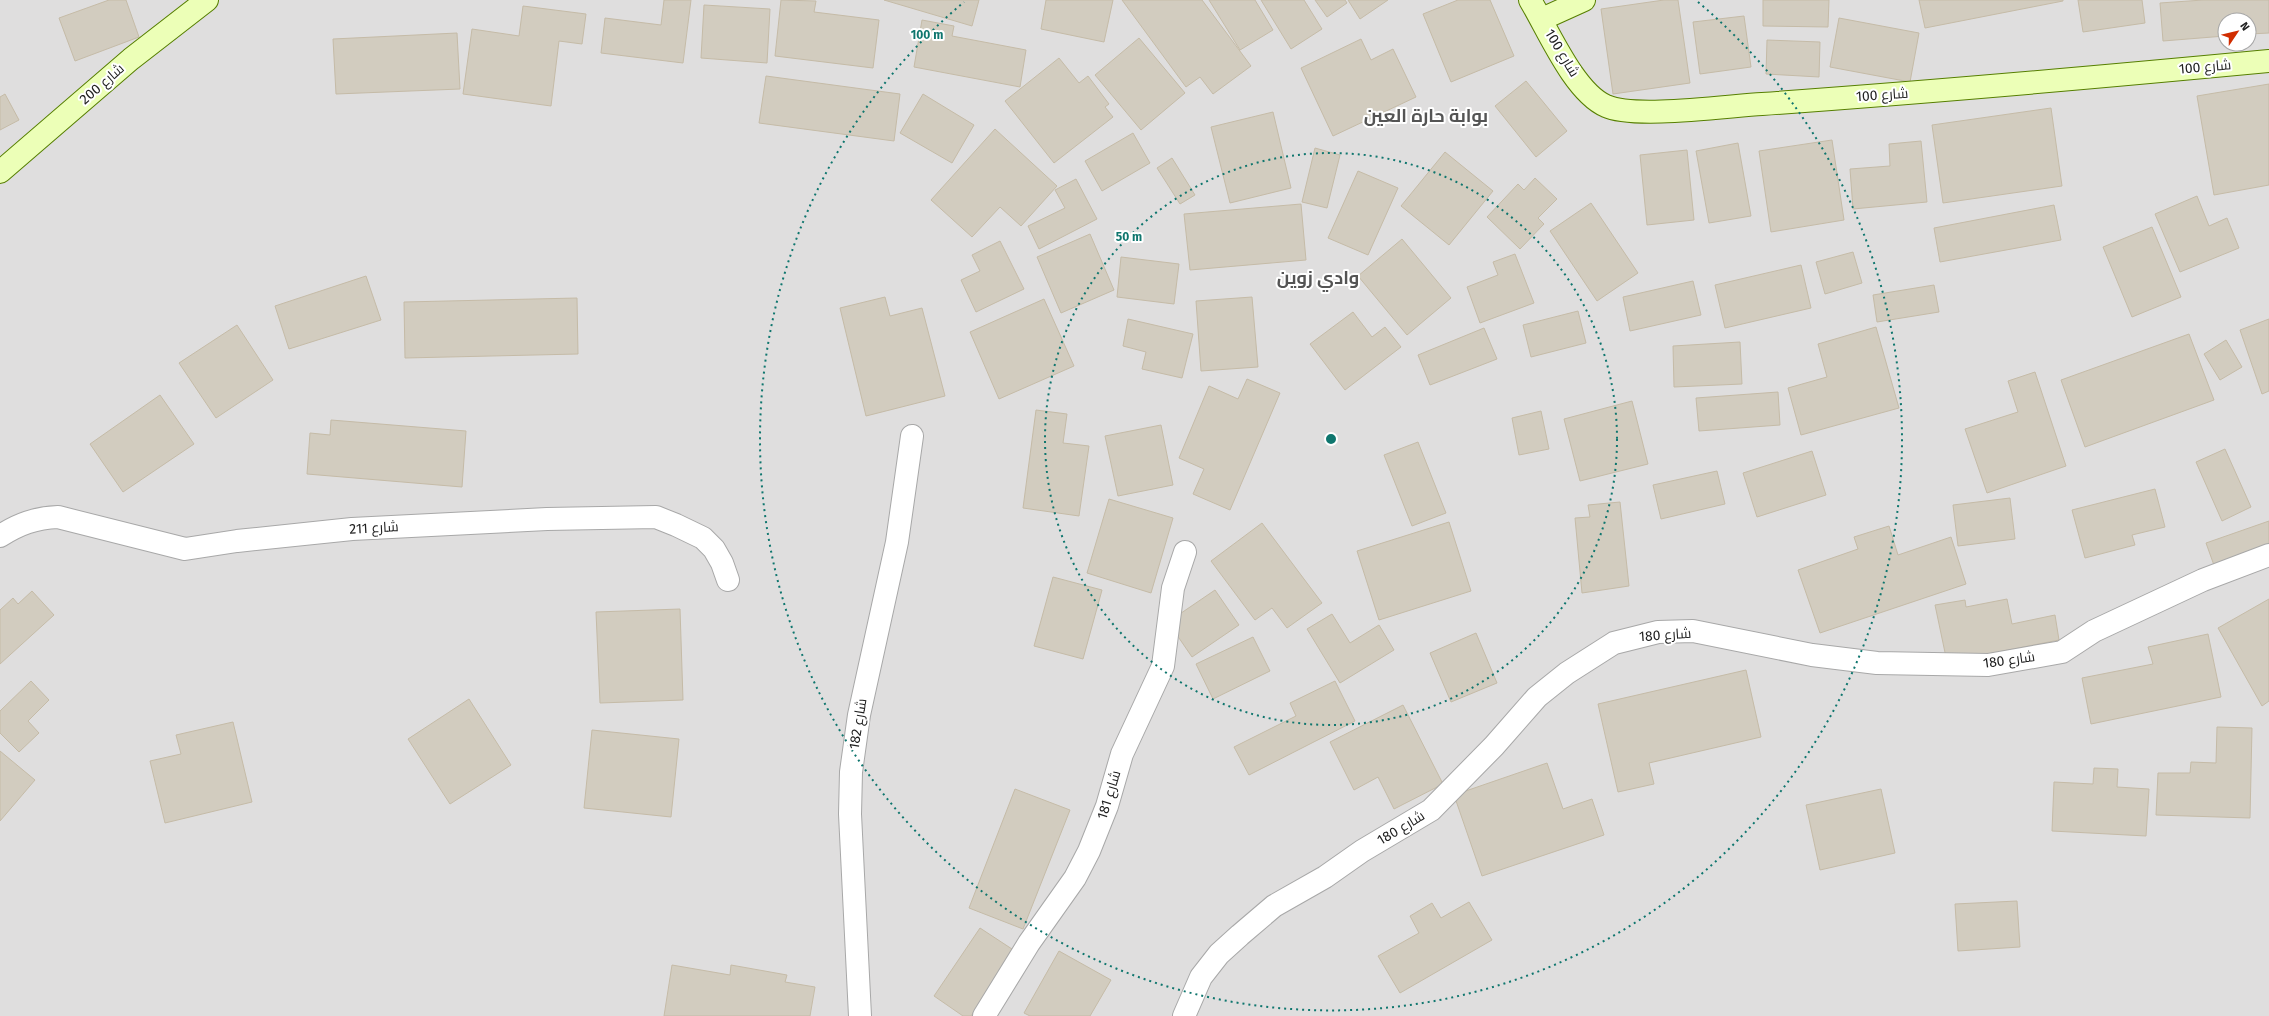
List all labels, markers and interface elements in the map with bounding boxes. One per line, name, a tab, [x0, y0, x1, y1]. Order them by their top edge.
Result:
north arrow	[2217, 12, 2257, 52]
text: N	[2237, 20, 2252, 33]
street label: شارع 100	[1541, 26, 1583, 80]
text: 100 m	[911, 28, 943, 42]
street label: شارع 100	[2178, 56, 2232, 78]
street label: شارع 200	[76, 60, 128, 108]
street label: شارع 100	[1855, 85, 1909, 105]
district label: بوابة حارة العين	[1364, 105, 1488, 127]
text: 50 m	[1116, 230, 1142, 244]
district label: وادي زوين	[1277, 267, 1359, 292]
centre of rings	[1324, 432, 1338, 446]
street label: شارع 211	[349, 518, 399, 538]
street label: شارع 180	[1638, 625, 1692, 645]
street label: شارع 180	[1982, 648, 2036, 672]
street label: شارع 182	[846, 697, 870, 751]
street label: شارع 181	[1094, 768, 1124, 822]
street label: شارع 180	[1374, 807, 1428, 849]

